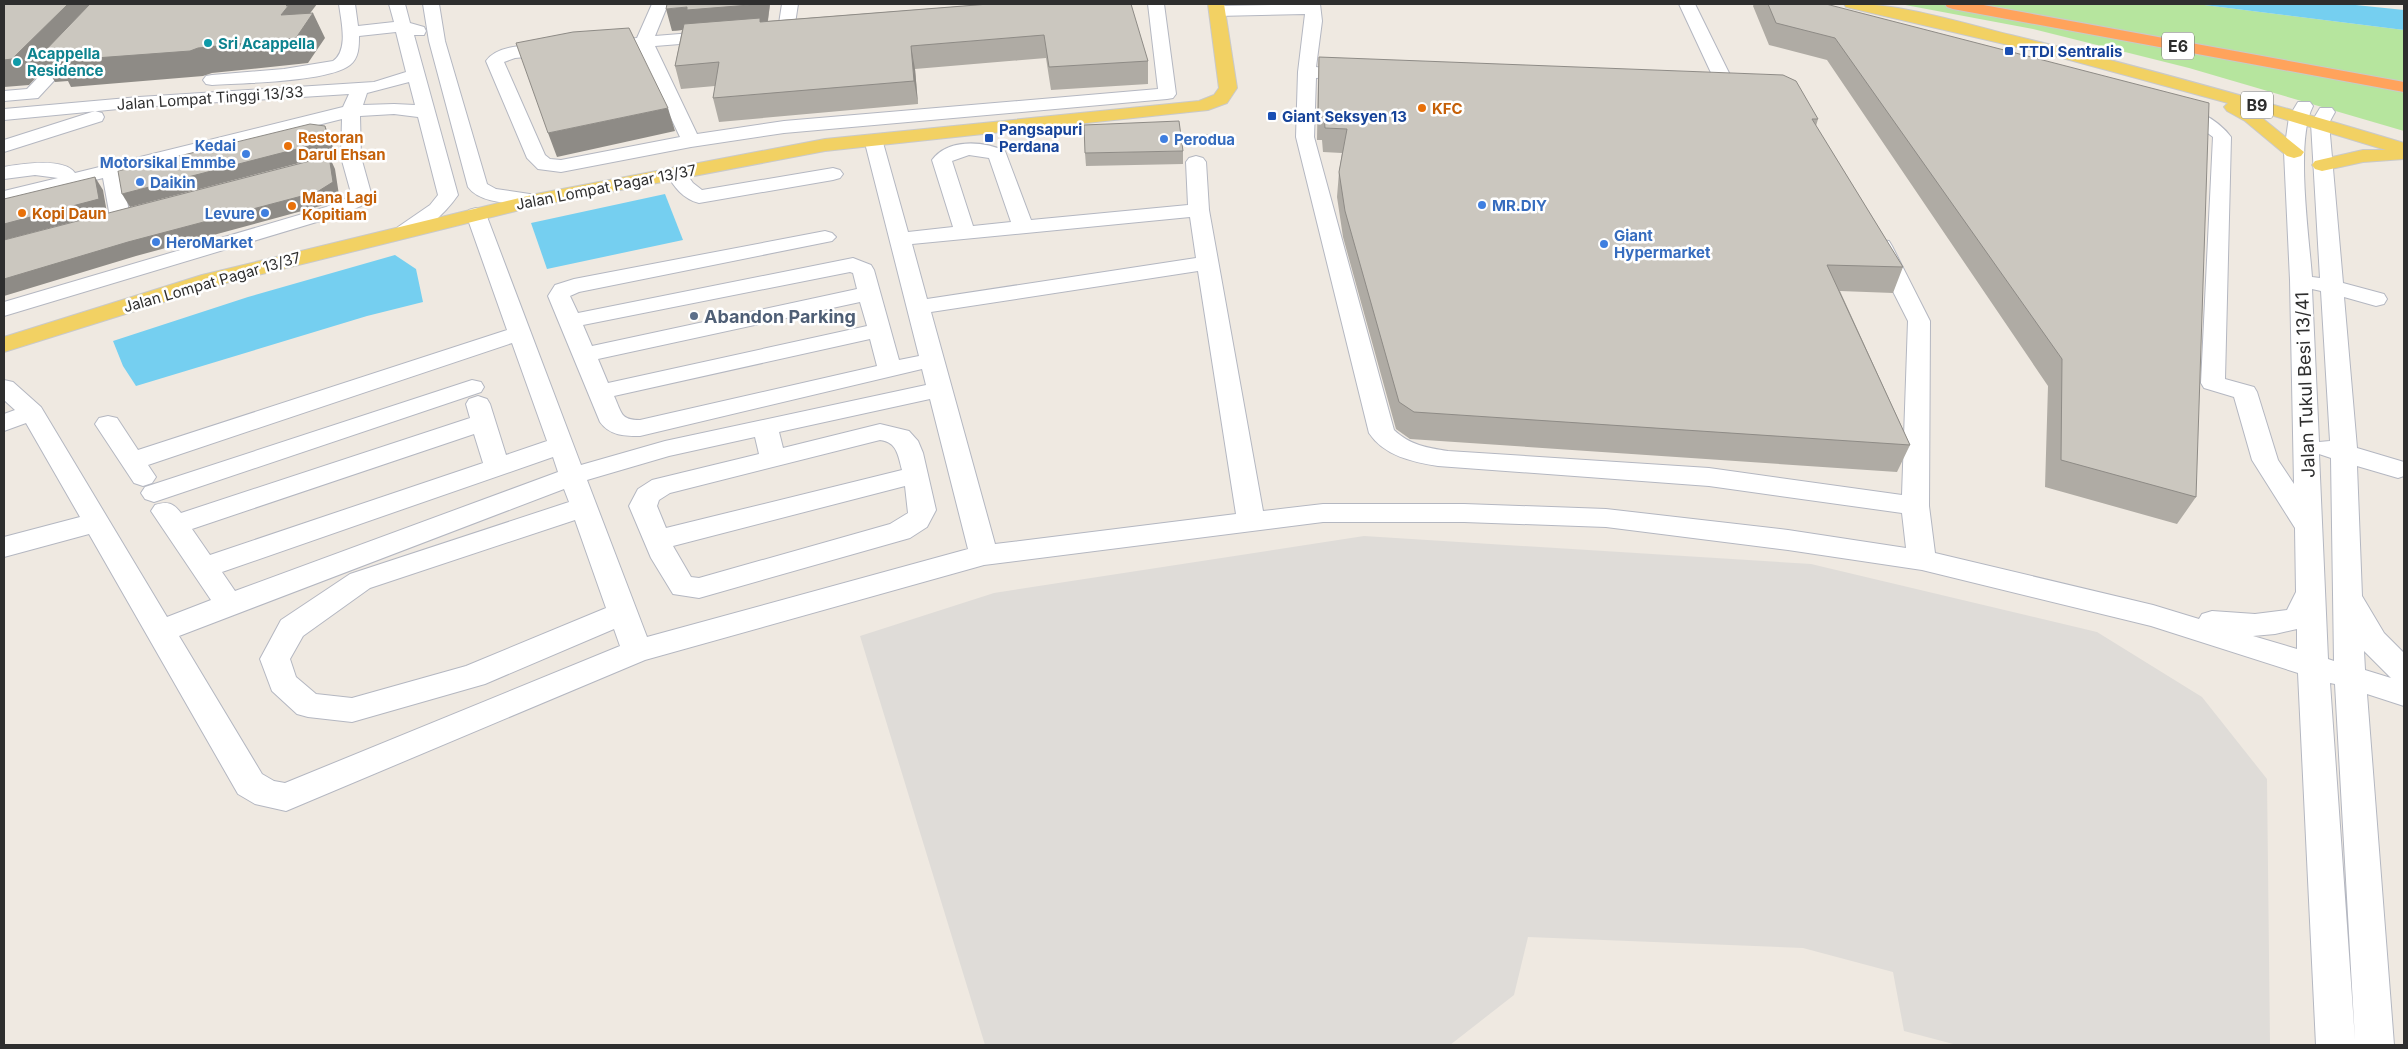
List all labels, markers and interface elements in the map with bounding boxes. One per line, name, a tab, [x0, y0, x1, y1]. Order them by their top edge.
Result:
road number: E6	[2162, 32, 2194, 59]
place label: Sri Acappella	[218, 34, 315, 53]
marker: Sri Acappella	[202, 37, 214, 49]
place label: TTDI Sentralis	[2019, 42, 2122, 61]
place label: Acappella Residence	[27, 44, 104, 80]
marker: TTDI Sentralis	[2003, 45, 2015, 57]
marker: Acappella Residence	[11, 56, 23, 68]
street label: Jalan Lompat Tinggi 13/33	[116, 82, 304, 114]
road number: B9	[2241, 92, 2273, 118]
place label: KFC	[1432, 99, 1463, 118]
marker: KFC	[1416, 102, 1428, 114]
place label: Giant Seksyen 13	[1282, 107, 1407, 126]
marker: Giant Seksyen 13	[1266, 110, 1278, 122]
place label: Pangsapuri Perdana	[999, 120, 1082, 156]
place label: Restoran Darul Ehsan	[298, 128, 386, 164]
place label: Perodua	[1174, 130, 1235, 149]
marker: Pangsapuri Perdana	[983, 132, 995, 144]
marker: Perodua	[1158, 133, 1170, 145]
place label: Kedai Motorsikal Emmbe	[100, 136, 236, 172]
marker: Restoran Darul Ehsan	[282, 140, 294, 152]
marker: Kedai Motorsikal Emmbe	[240, 148, 252, 160]
street label: Jalan Lompat Pagar 13/37	[514, 160, 698, 214]
place label: Daikin	[150, 173, 196, 192]
marker: Daikin	[134, 176, 146, 188]
place label: Mana Lagi Kopitiam	[302, 188, 377, 224]
place label: MR.DIY	[1492, 196, 1547, 215]
marker: MR.DIY	[1476, 199, 1488, 211]
marker: Mana Lagi Kopitiam	[286, 200, 298, 212]
place label: Kopi Daun	[32, 204, 107, 223]
place label: Levure	[205, 204, 255, 223]
marker: Kopi Daun	[16, 207, 28, 219]
marker: Levure	[259, 207, 271, 219]
place label: Giant Hypermarket	[1614, 226, 1711, 262]
place label: HeroMarket	[166, 233, 253, 252]
marker: HeroMarket	[150, 236, 162, 248]
marker: Giant Hypermarket	[1598, 238, 1610, 250]
street label: Jalan Lompat Pagar 13/37	[121, 248, 303, 316]
street label: Jalan Tukul Besi 13/41	[2291, 292, 2319, 478]
place label: Abandon Parking	[704, 306, 856, 327]
marker: Abandon Parking	[688, 310, 700, 322]

